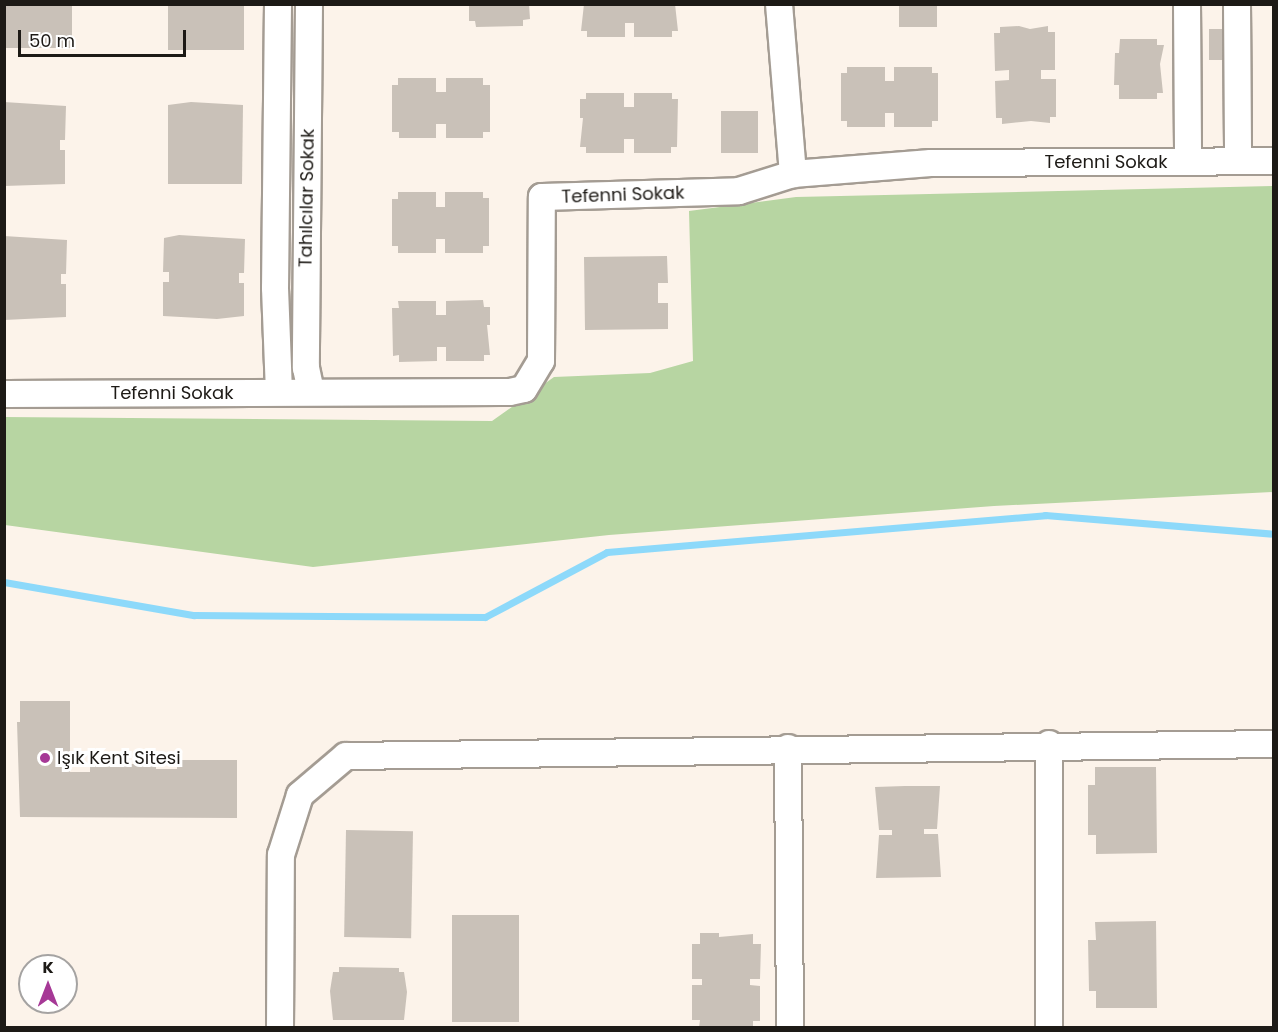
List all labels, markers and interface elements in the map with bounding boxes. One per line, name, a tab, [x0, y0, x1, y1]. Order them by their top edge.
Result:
scale bar	[21, 18, 189, 56]
text: 50 m	[29, 28, 75, 53]
street label: Tahılcılar Sokak	[295, 129, 319, 267]
street label: Tefenni Sokak	[1044, 151, 1168, 173]
street label: Tefenni Sokak	[561, 182, 685, 208]
street label: Tefenni Sokak	[110, 382, 234, 404]
place label: Işık Kent Sitesi	[57, 747, 181, 769]
marker: Işık Kent Sitesi	[38, 751, 52, 765]
north arrow	[18, 954, 78, 1014]
text: K	[42, 956, 54, 979]

